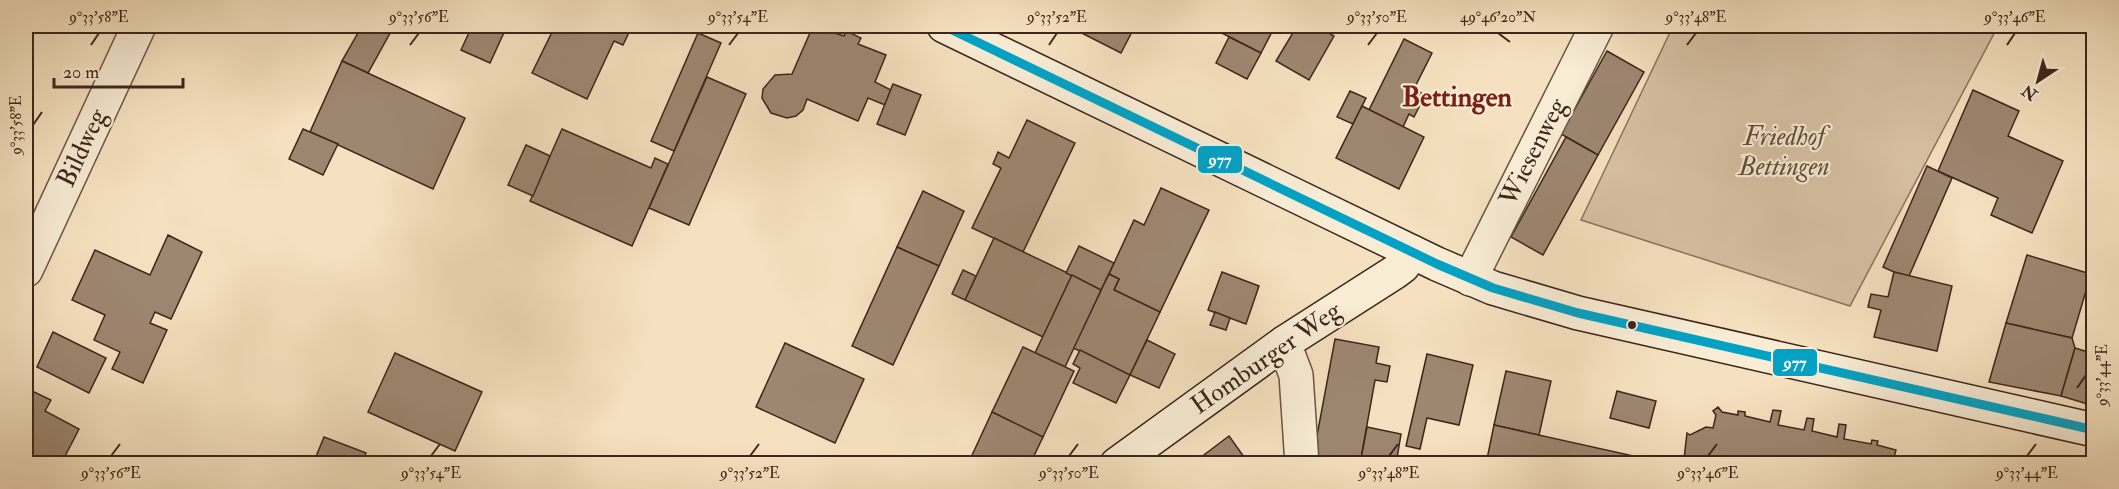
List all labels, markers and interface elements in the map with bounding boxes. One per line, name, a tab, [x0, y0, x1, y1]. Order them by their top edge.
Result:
text: 9°33'58"E	[68, 8, 129, 27]
text: 9°33'56"E	[388, 8, 449, 27]
text: 9°33'54"E	[707, 8, 768, 27]
text: 9°33'52"E	[1026, 8, 1087, 27]
text: 9°33'50"E	[1346, 8, 1407, 27]
text: 49°46'20"N	[1460, 8, 1536, 27]
text: 9°33'48"E	[1665, 8, 1727, 27]
text: 9°33'46"E	[1983, 8, 2046, 27]
scale bar	[54, 51, 183, 89]
north arrow	[2008, 51, 2068, 111]
text: 20 m	[63, 61, 99, 84]
district label: Bettingen	[1402, 80, 1513, 115]
text: N	[2018, 80, 2042, 105]
street label: Wiesenweg	[1492, 92, 1574, 212]
text: 9°33'58"E	[7, 95, 26, 156]
street label: Bildweg	[50, 103, 114, 192]
park label: Friedhof Bettingen	[1737, 121, 1831, 183]
line badge: 977	[1197, 145, 1243, 174]
text: 977	[1207, 150, 1232, 170]
street label: Homburger Weg	[1185, 294, 1348, 422]
unlabelled marker	[1626, 319, 1638, 331]
text: 9°33'44"E	[2093, 344, 2112, 407]
line badge: 977	[1772, 348, 1818, 377]
text: 977	[1782, 353, 1807, 373]
text: 9°33'56"E	[80, 464, 141, 483]
text: 9°33'54"E	[400, 464, 461, 483]
text: 9°33'52"E	[719, 464, 780, 483]
text: 9°33'50"E	[1038, 464, 1099, 483]
text: 9°33'48"E	[1358, 464, 1420, 483]
text: 9°33'46"E	[1676, 464, 1739, 483]
text: 9°33'44"E	[1995, 464, 2058, 483]

